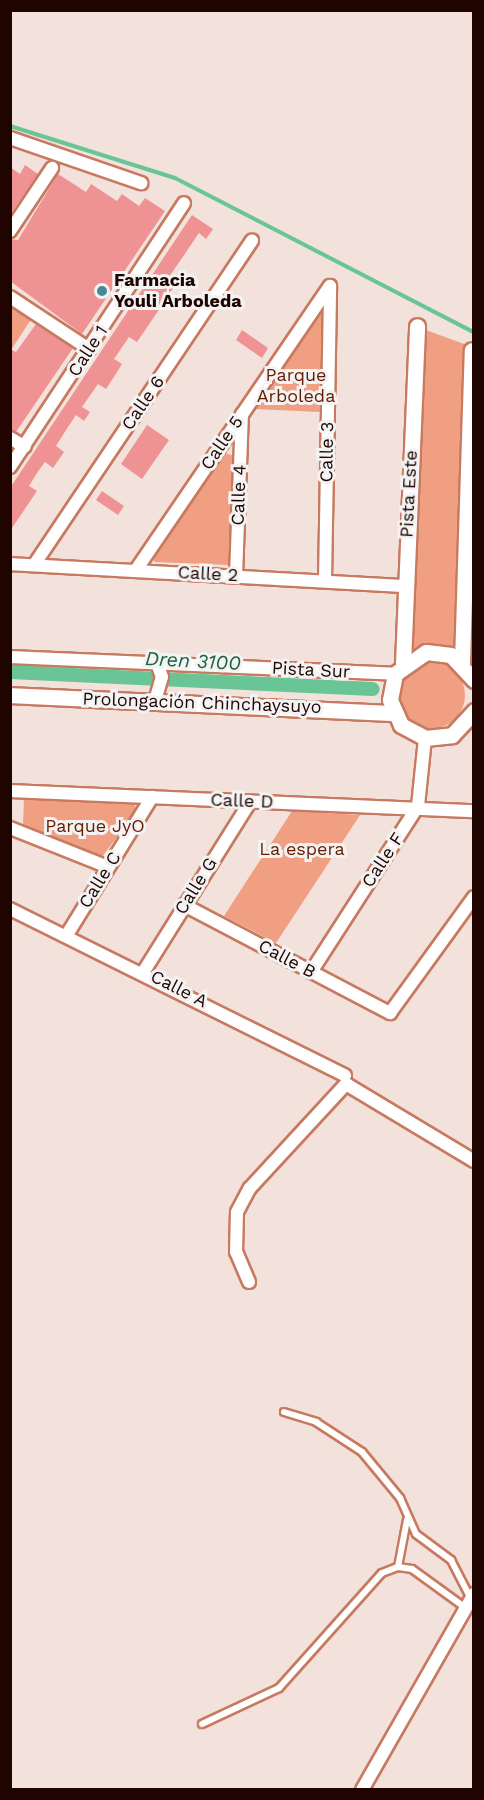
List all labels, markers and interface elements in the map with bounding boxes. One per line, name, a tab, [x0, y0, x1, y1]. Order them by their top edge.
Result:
place label: Farmacia Youli Arboleda	[114, 270, 242, 312]
marker: Farmacia Youli Arboleda	[95, 284, 109, 298]
street label: Calle 1	[63, 321, 113, 381]
park label: Parque Arboleda	[257, 365, 335, 407]
street label: Calle 6	[117, 372, 169, 434]
street label: Calle 5	[196, 412, 248, 474]
street label: Calle 3	[316, 422, 338, 482]
street label: Pista Este	[396, 449, 422, 539]
street label: Calle 4	[227, 464, 251, 526]
street label: Calle 2	[177, 562, 239, 586]
water label: Dren 3100	[145, 647, 241, 675]
street label: Pista Sur	[271, 657, 351, 683]
street label: Prolongación Chinchaysuyo	[82, 688, 322, 718]
street label: Calle D	[210, 789, 274, 813]
park label: Parque JyO	[45, 815, 145, 837]
street label: Calle F	[357, 829, 409, 891]
park label: La espera	[259, 838, 345, 860]
street label: Calle C	[74, 848, 126, 912]
street label: Calle G	[170, 854, 222, 918]
street label: Calle B	[255, 935, 319, 983]
street label: Calle A	[146, 965, 212, 1013]

